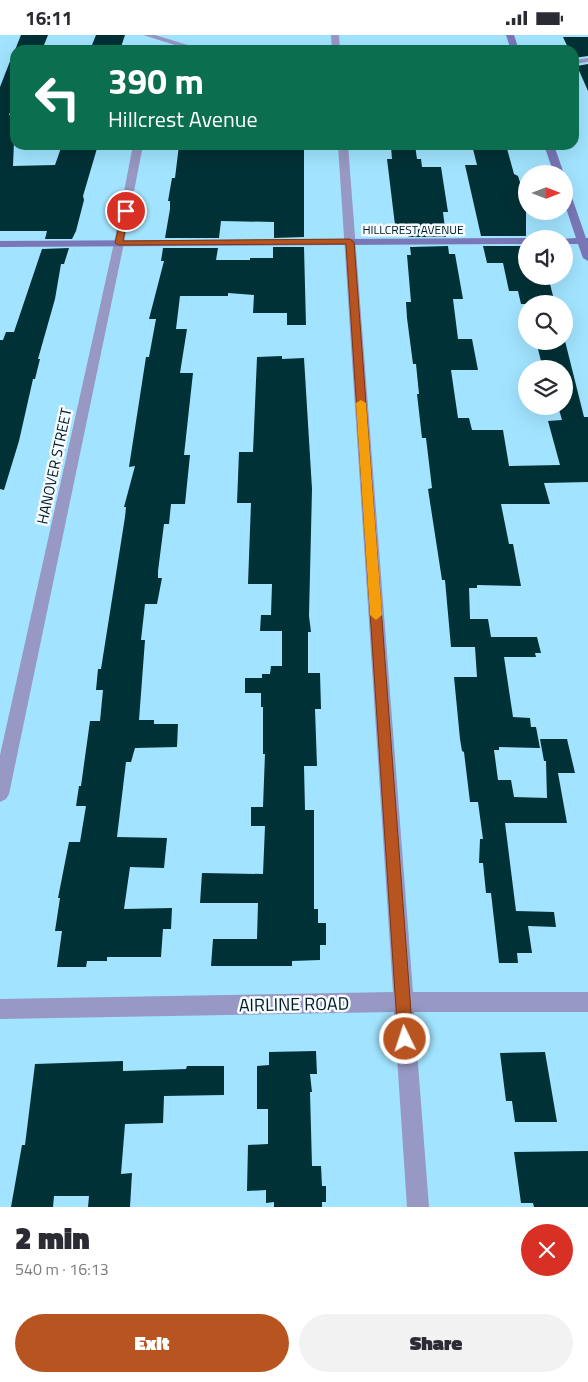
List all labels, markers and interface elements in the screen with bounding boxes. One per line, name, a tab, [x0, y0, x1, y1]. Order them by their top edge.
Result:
text: 16:11	[25, 3, 72, 32]
text: 390 m	[108, 54, 204, 108]
icon: left	[25, 65, 90, 130]
text: Hillcrest Avenue	[108, 102, 258, 136]
north arrow	[518, 165, 572, 220]
map controls	[518, 165, 573, 415]
pin	[105, 190, 147, 232]
icon: arrive	[112, 197, 140, 225]
street label: HILLCREST AVENUE	[362, 220, 464, 239]
button: sound	[518, 230, 573, 285]
button: search	[518, 295, 573, 350]
button: layers	[518, 360, 573, 415]
street label: HANOVER STREET	[30, 406, 78, 526]
street label: AIRLINE ROAD	[239, 990, 349, 1018]
position arrow	[378, 1012, 430, 1064]
text: 2 min	[15, 1215, 90, 1261]
button: close	[521, 1224, 573, 1276]
text: 540 m · 16:13	[15, 1257, 109, 1281]
button: Exit	[15, 1314, 289, 1372]
button: Share	[299, 1314, 573, 1372]

